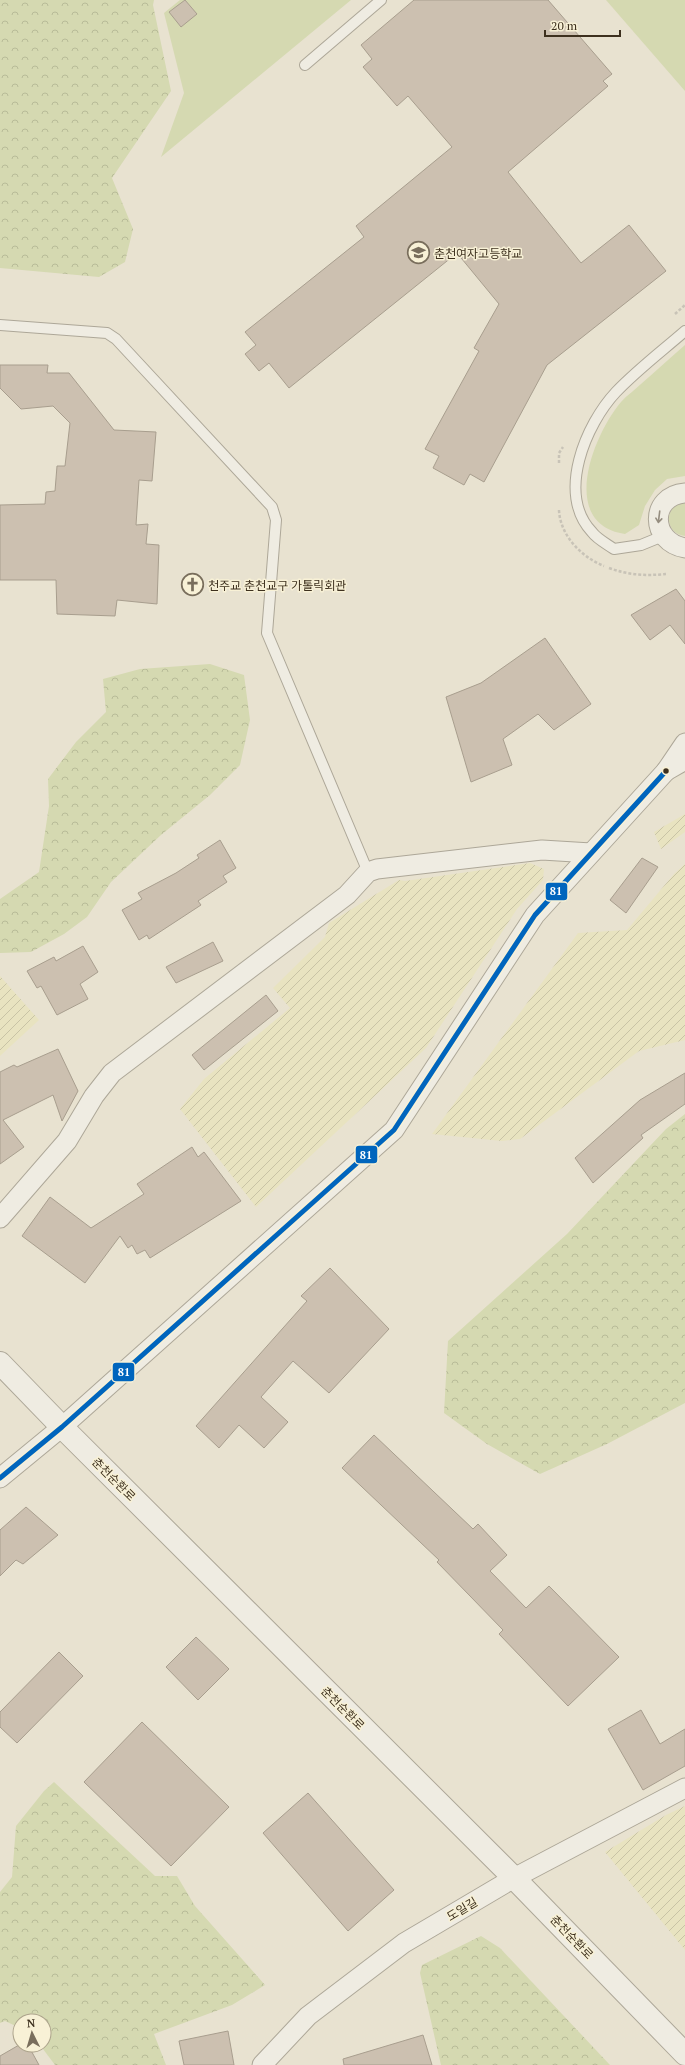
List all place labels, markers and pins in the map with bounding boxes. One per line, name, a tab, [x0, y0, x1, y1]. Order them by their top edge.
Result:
school or university icon: 춘천여자고등학교	[405, 240, 431, 266]
place label: 춘천여자고등학교	[434, 246, 522, 261]
church icon: 천주교 춘천교구 가톨릭회관	[179, 572, 205, 598]
place label: 천주교 춘천교구 가톨릭회관	[208, 578, 346, 593]
unlabelled marker	[661, 766, 671, 776]

